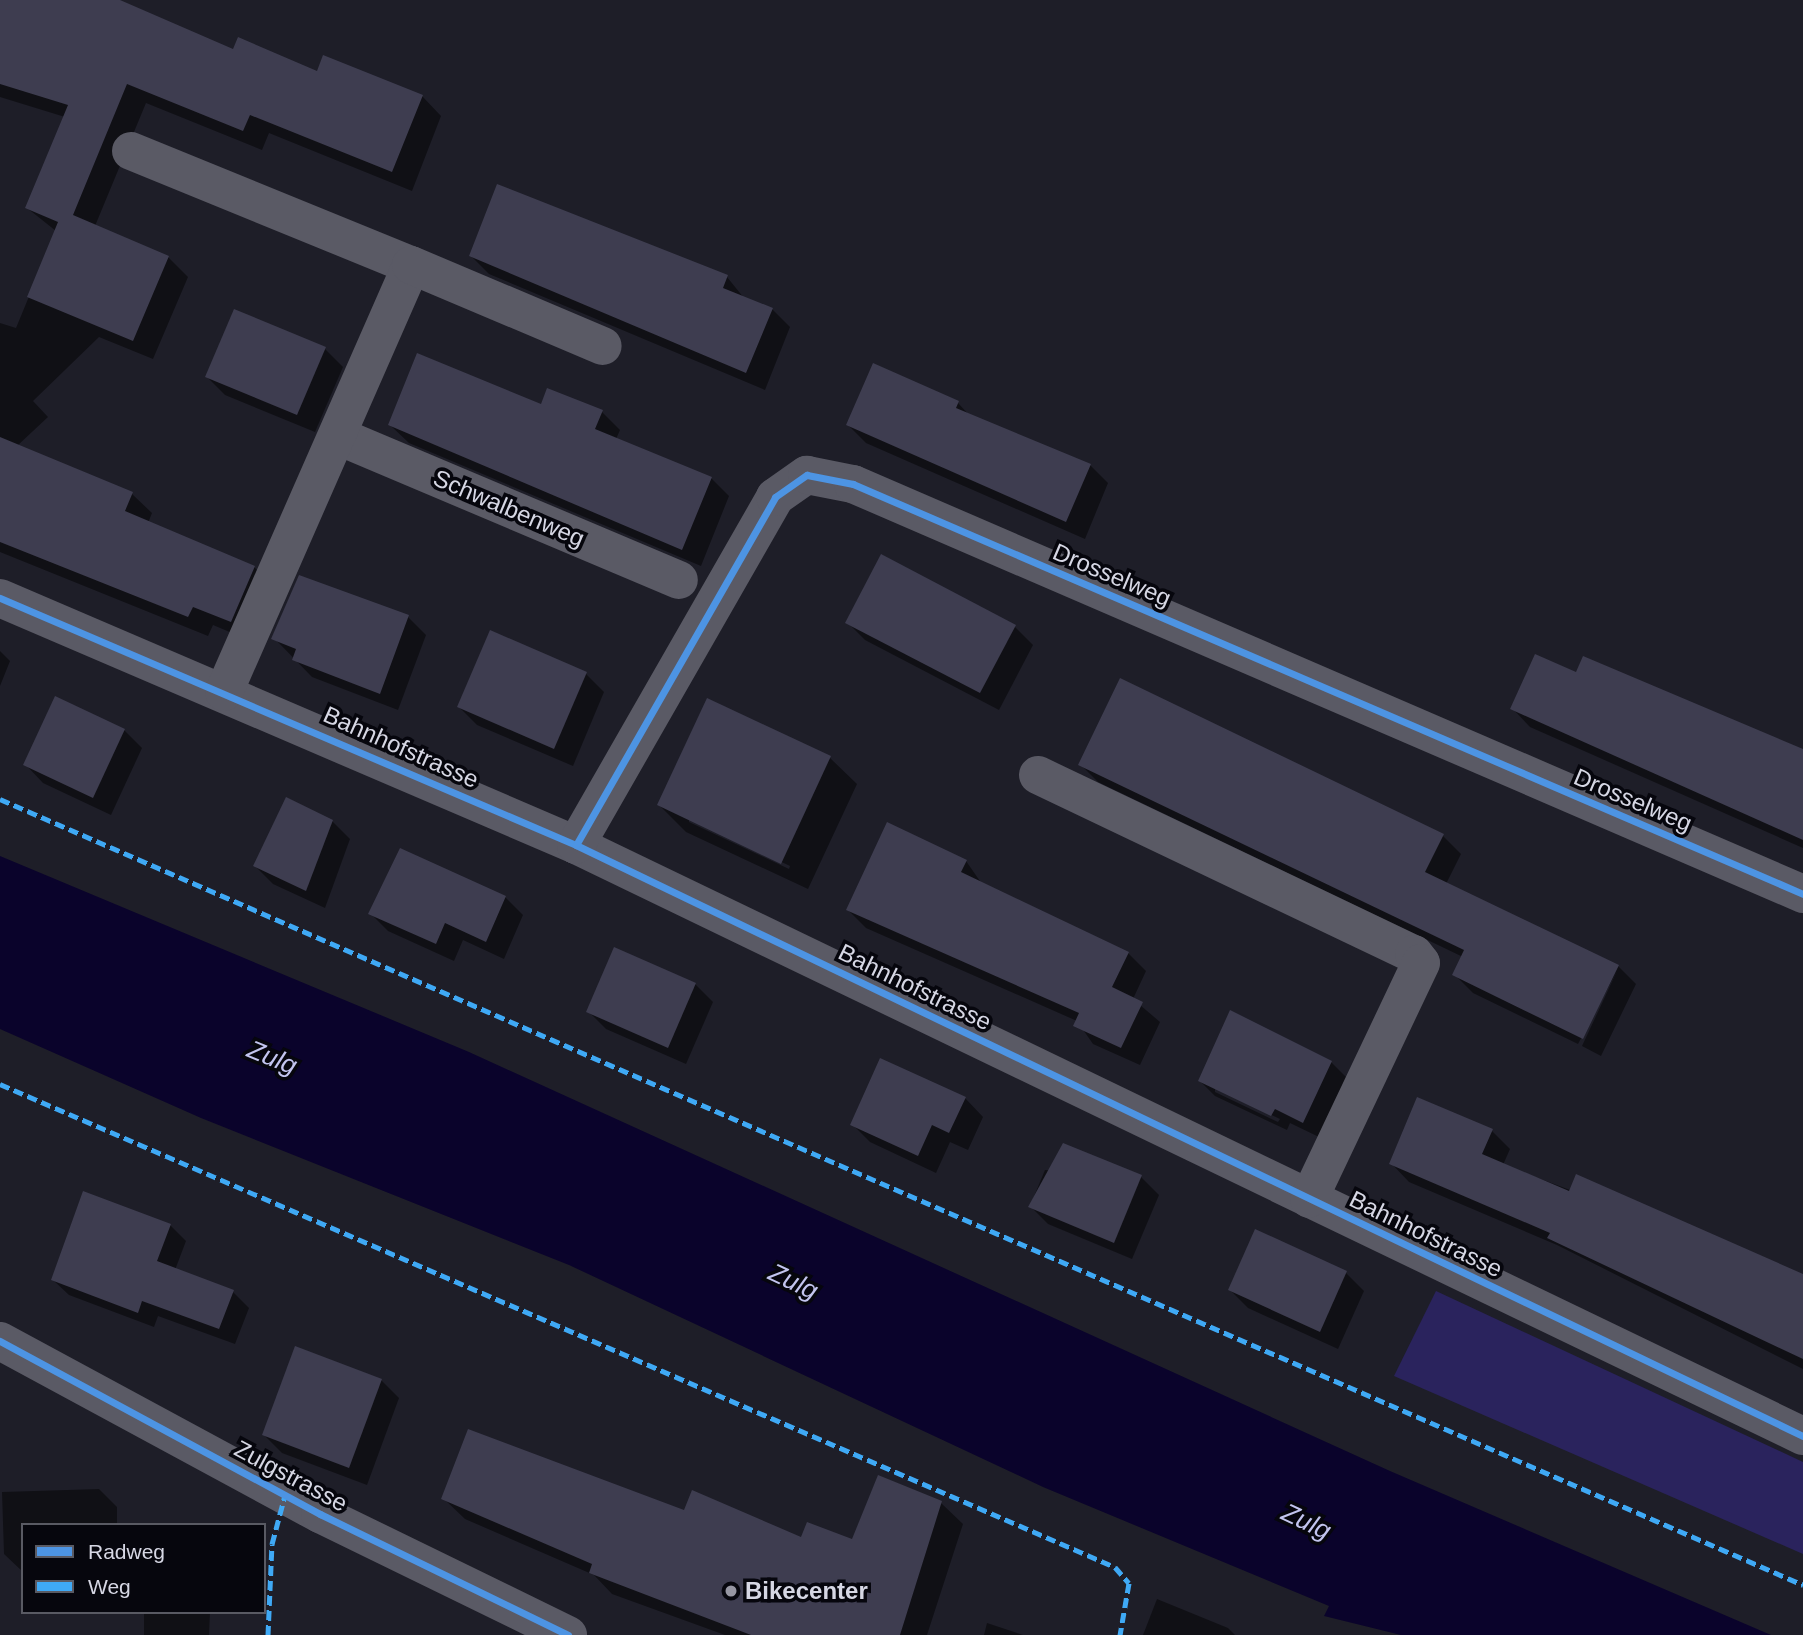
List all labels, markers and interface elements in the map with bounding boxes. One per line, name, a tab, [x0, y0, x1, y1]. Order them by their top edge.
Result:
street label: Schwalbenweg	[429, 463, 589, 553]
street label: Drosselweg	[1049, 537, 1175, 613]
street label: Bahnhofstrasse	[319, 700, 483, 794]
street label: Drosselweg	[1570, 762, 1696, 838]
street label: Bahnhofstrasse	[834, 938, 996, 1036]
water label: Zulg	[243, 1034, 301, 1082]
street label: Bahnhofstrasse	[1345, 1185, 1507, 1283]
water label: Zulg	[763, 1257, 823, 1307]
street label: Zulgstrasse	[229, 1434, 353, 1518]
water label: Zulg	[1276, 1497, 1336, 1547]
legend	[21, 1523, 266, 1614]
text: Radweg	[88, 1540, 165, 1563]
text: Weg	[88, 1575, 131, 1598]
place label: Bikecenter	[745, 1577, 868, 1605]
marker: Bikecenter	[723, 1583, 739, 1599]

